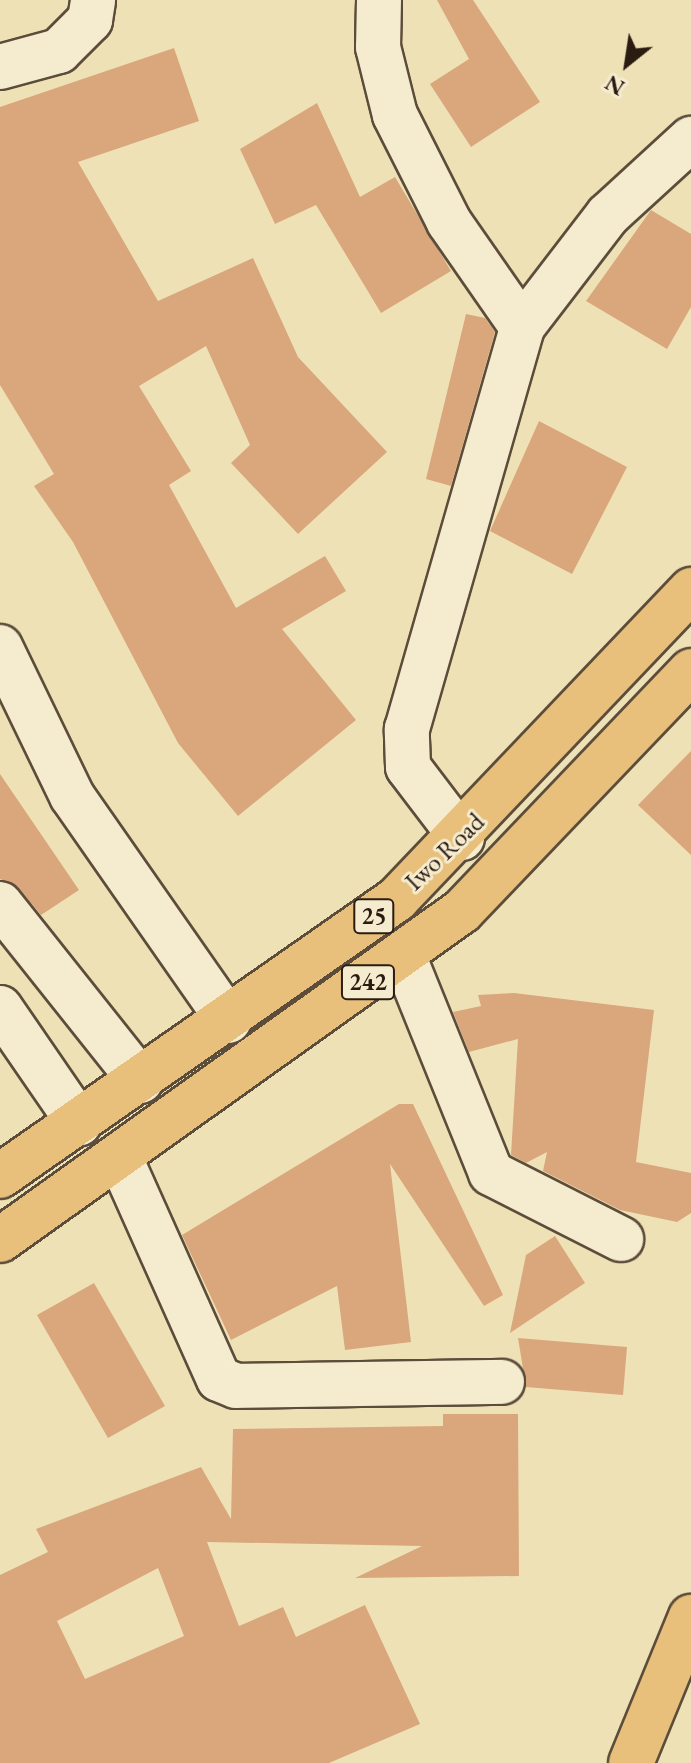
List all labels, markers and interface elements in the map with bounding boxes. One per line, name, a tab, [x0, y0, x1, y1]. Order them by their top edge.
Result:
north arrow	[587, 24, 667, 104]
text: N	[600, 68, 630, 102]
street label: Iwo Road	[399, 807, 491, 897]
road number: 25	[352, 896, 396, 936]
road number: 242	[340, 962, 396, 1002]

